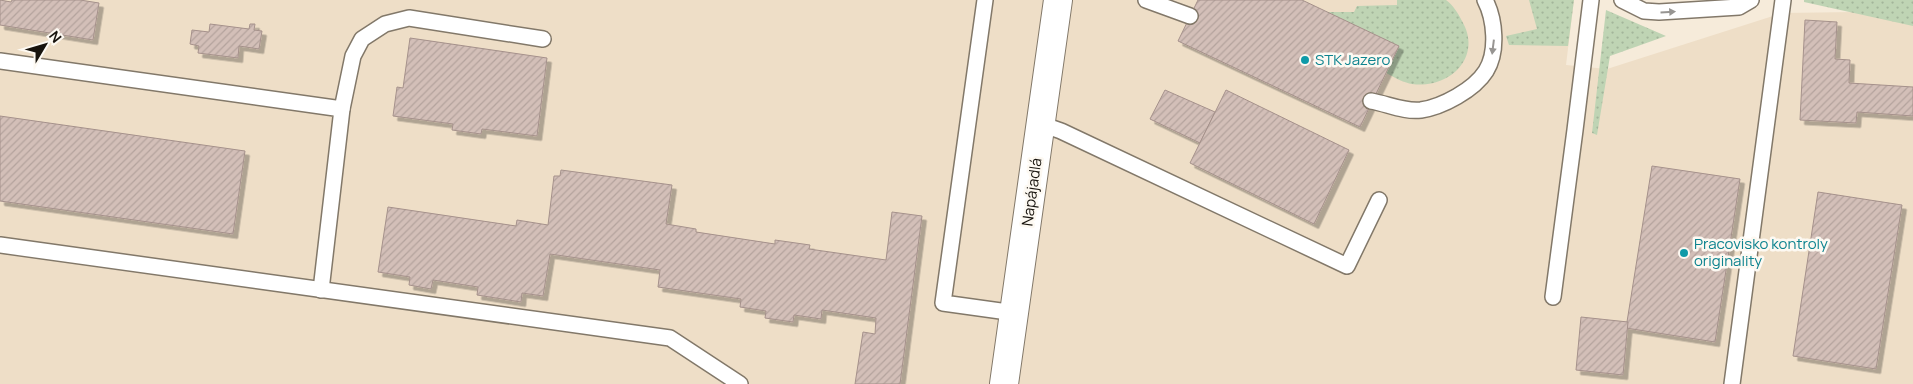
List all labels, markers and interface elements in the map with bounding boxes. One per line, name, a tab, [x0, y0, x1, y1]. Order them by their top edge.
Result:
one-way arrow	[1660, 7, 1676, 15]
north arrow	[20, 20, 70, 70]
text: N	[45, 27, 66, 47]
one-way arrow	[1489, 40, 1497, 56]
place label: STK Jazero	[1315, 49, 1390, 70]
marker: STK Jazero	[1299, 54, 1311, 66]
street label: Napájadlá	[1016, 156, 1047, 227]
place label: Pracovisko kontroly originality	[1694, 233, 1828, 271]
marker: Pracovisko kontroly originality	[1678, 247, 1690, 259]

